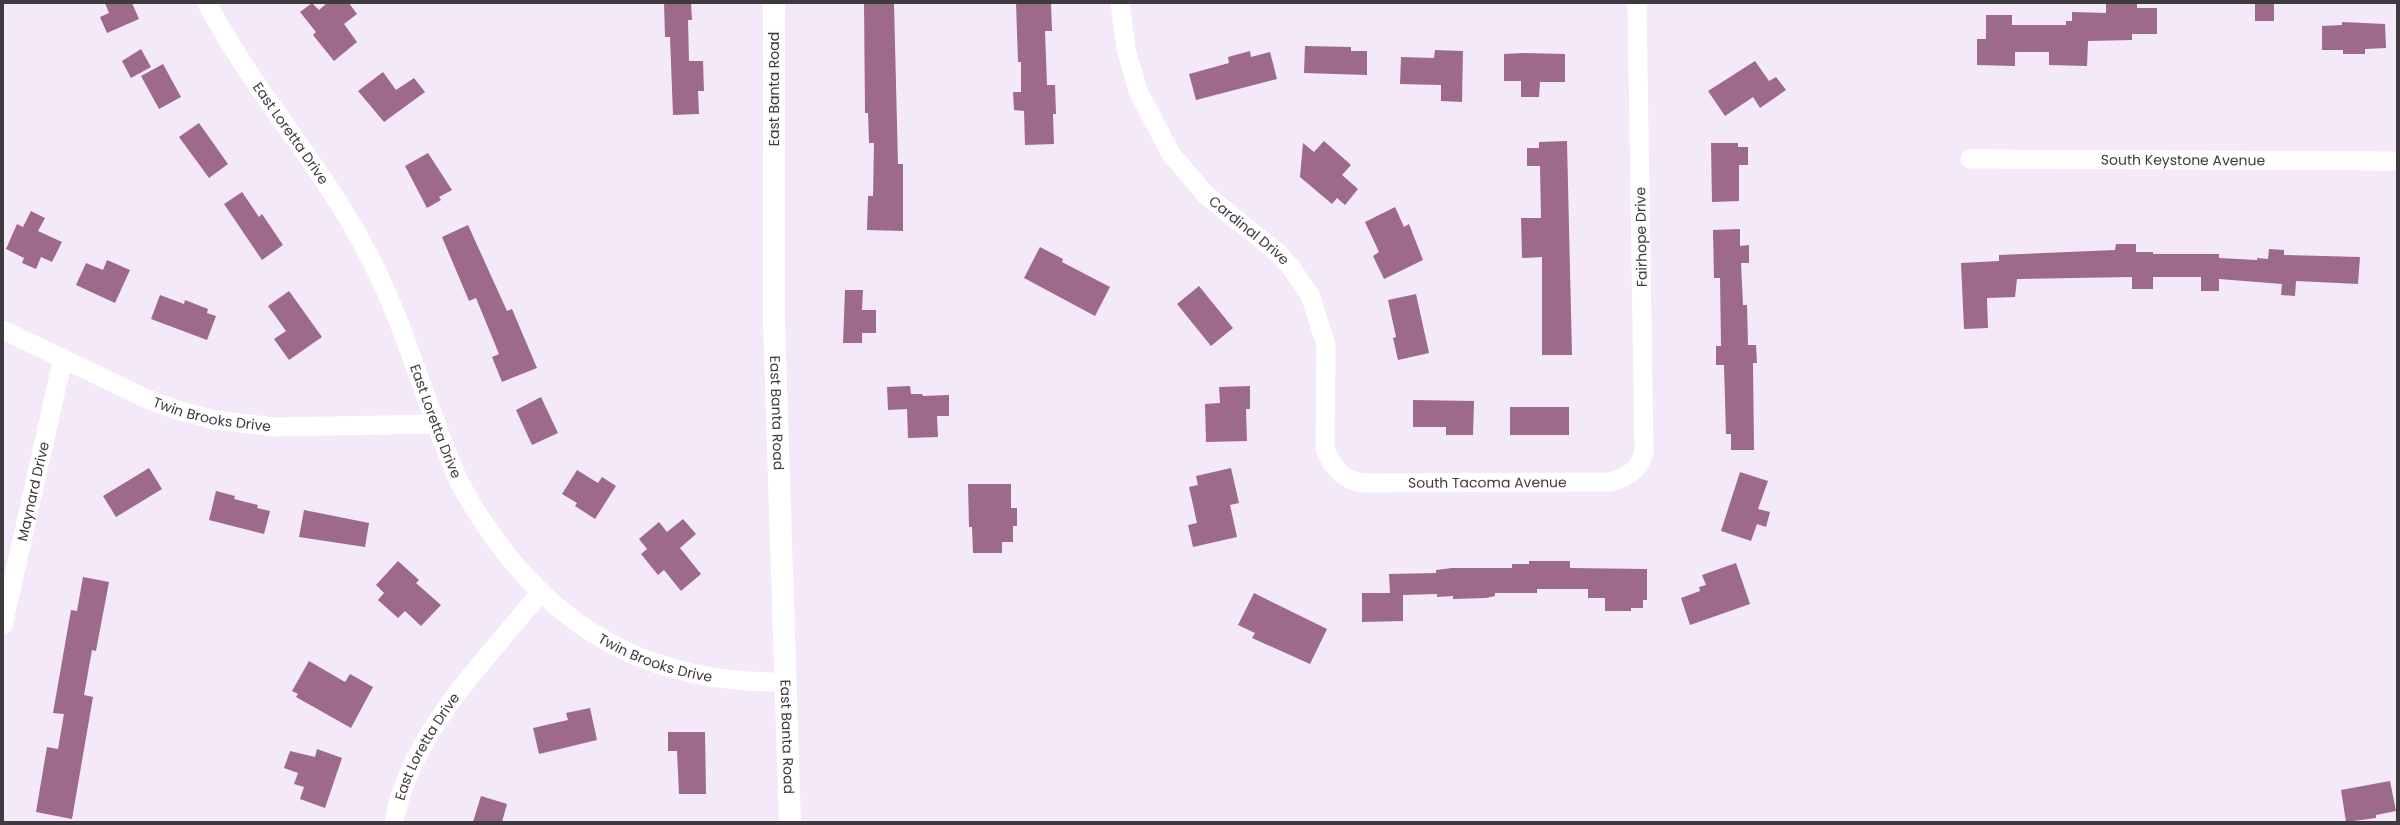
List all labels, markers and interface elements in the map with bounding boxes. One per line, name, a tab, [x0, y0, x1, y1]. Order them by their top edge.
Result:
street label: East Banta Road	[764, 32, 784, 146]
street label: East Loretta Drive	[248, 78, 334, 188]
street label: South Keystone Avenue	[2101, 150, 2266, 170]
street label: Fairhope Drive	[1630, 186, 1652, 287]
street label: Cardinal Drive	[1205, 191, 1294, 270]
street label: East Banta Road	[765, 355, 789, 471]
street label: East Loretta Drive	[405, 362, 467, 482]
street label: Twin Brooks Drive	[150, 392, 272, 436]
street label: Maynard Drive	[12, 439, 54, 543]
street label: South Tacoma Avenue	[1408, 472, 1567, 493]
street label: Twin Brooks Drive	[594, 628, 714, 687]
street label: East Banta Road	[775, 679, 799, 794]
street label: East Loretta Drive	[390, 688, 464, 803]

